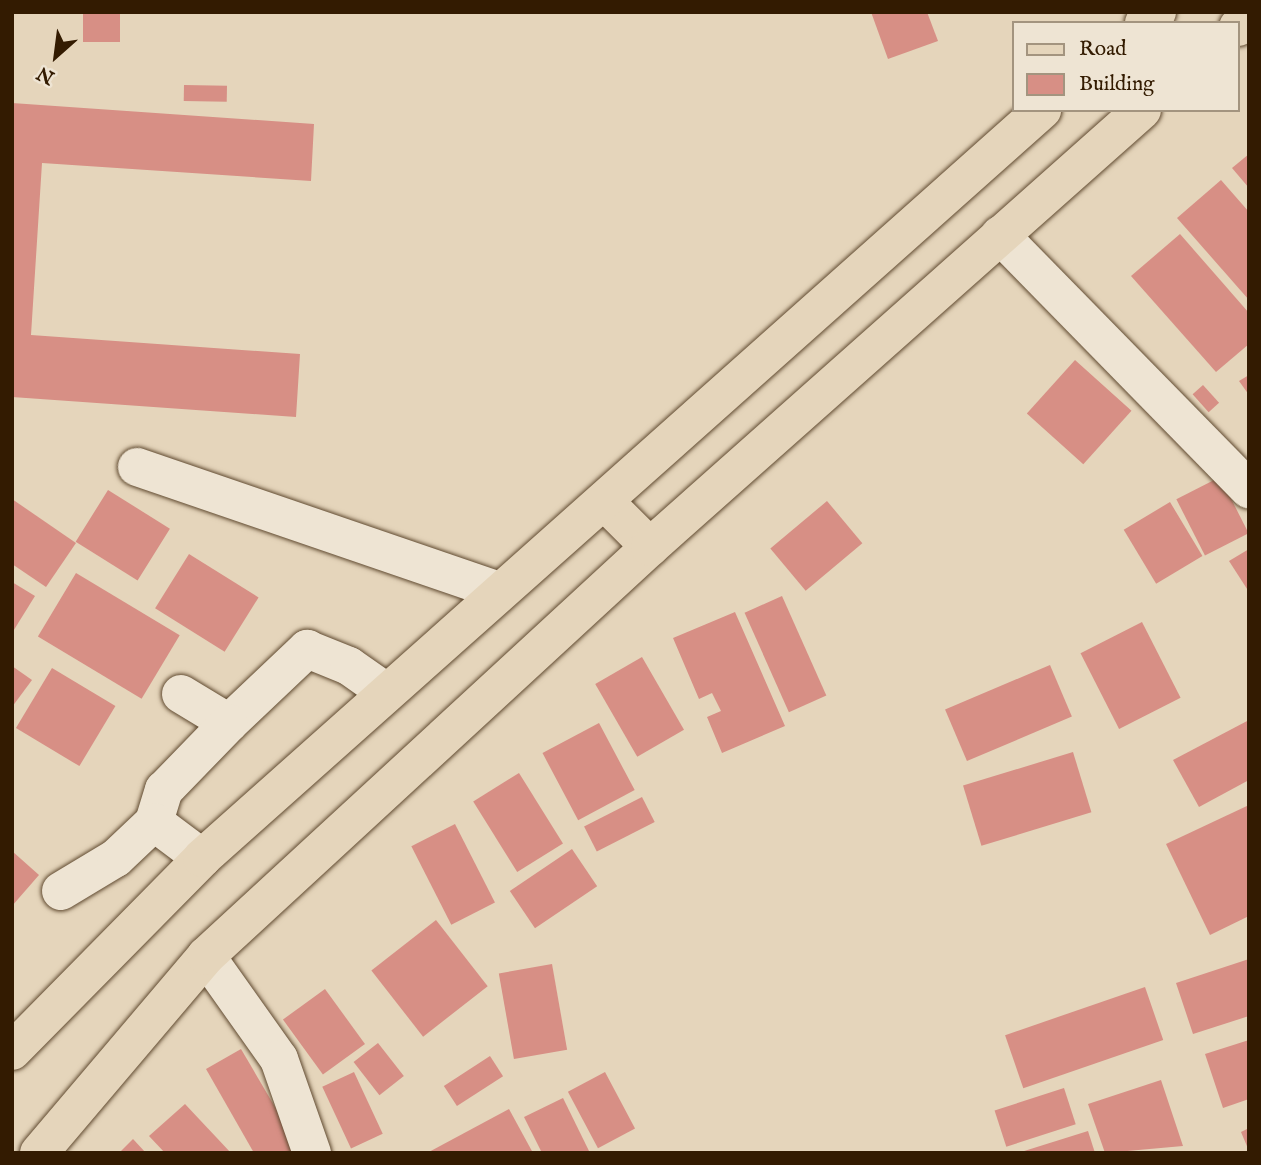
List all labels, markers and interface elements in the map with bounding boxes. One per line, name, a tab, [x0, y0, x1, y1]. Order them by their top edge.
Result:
north arrow	[21, 21, 91, 91]
legend	[1012, 21, 1240, 112]
text: Road	[1079, 36, 1126, 63]
text: N	[33, 60, 59, 89]
text: Building	[1079, 71, 1154, 98]

